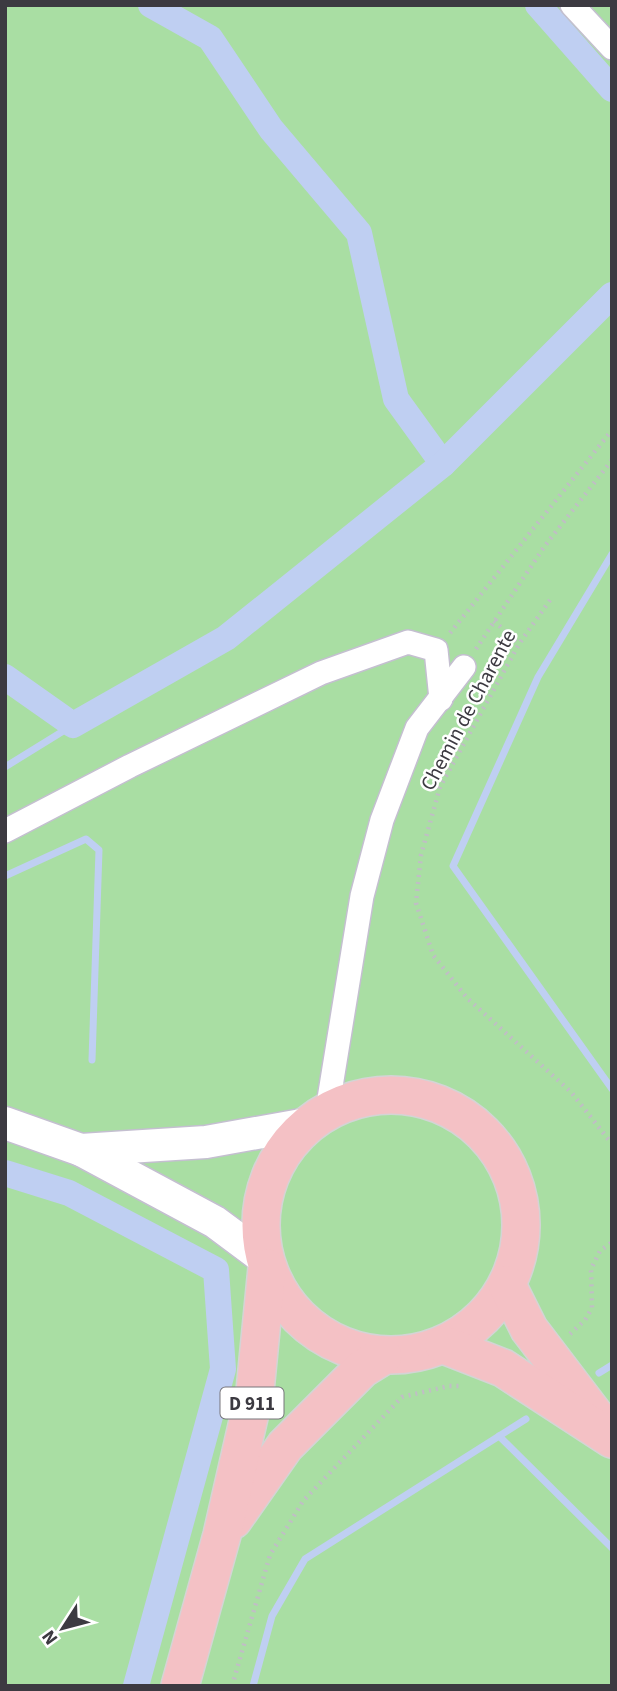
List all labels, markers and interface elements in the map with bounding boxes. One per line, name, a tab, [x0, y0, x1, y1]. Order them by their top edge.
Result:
street label: Chemin de Charente	[413, 624, 523, 796]
road number: D 911	[220, 1387, 284, 1418]
north arrow	[28, 1593, 98, 1663]
text: N	[36, 1624, 65, 1650]

